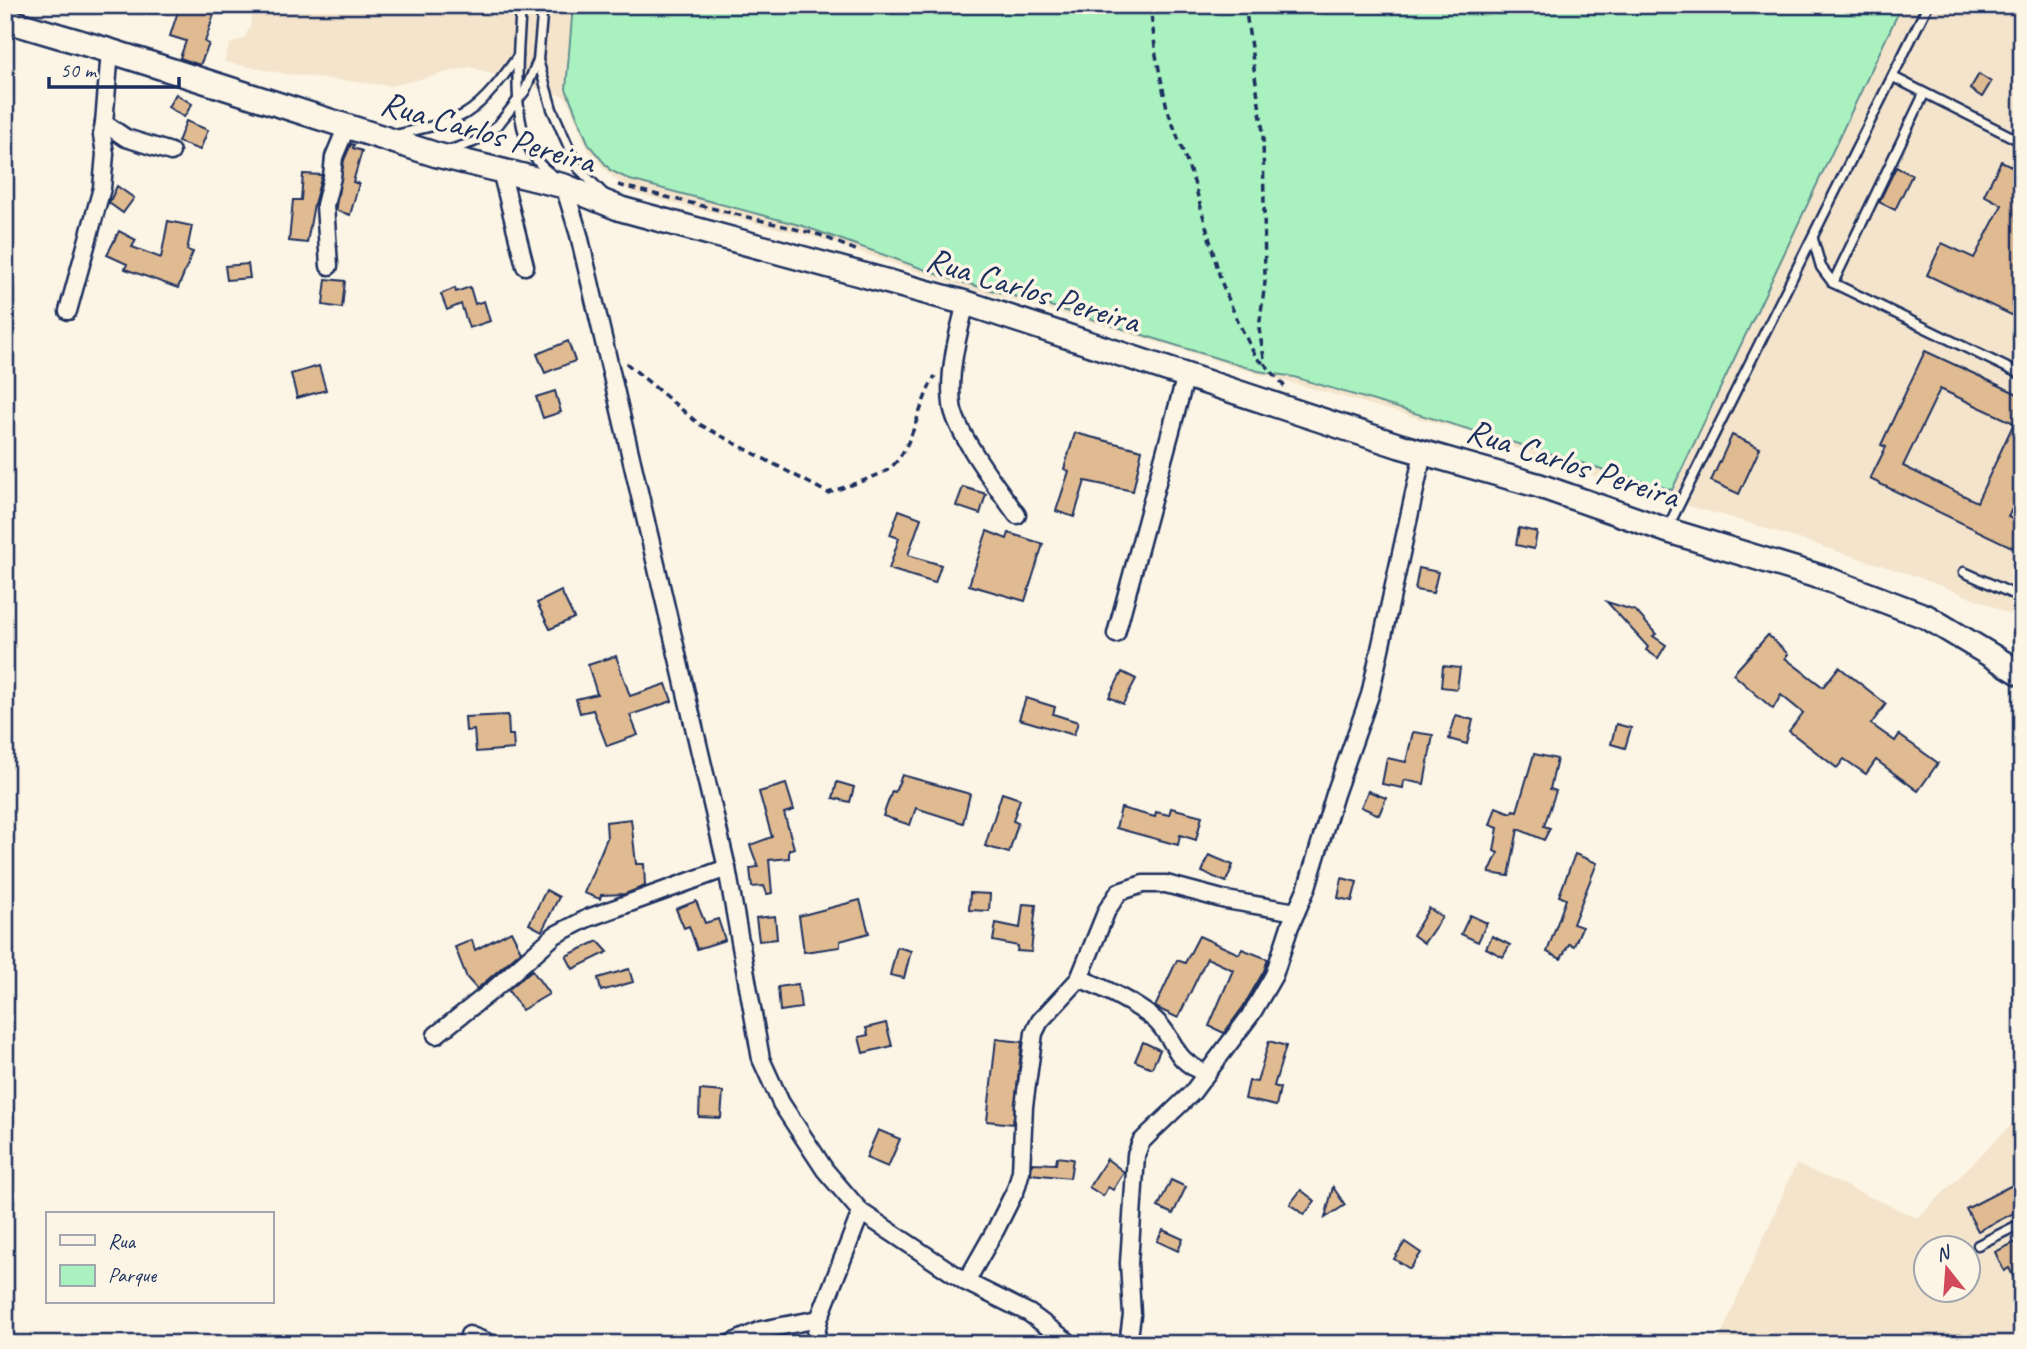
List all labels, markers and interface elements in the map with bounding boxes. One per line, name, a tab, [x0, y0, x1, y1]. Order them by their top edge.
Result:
scale bar	[49, 46, 178, 90]
text: 50 m	[60, 57, 98, 83]
street label: Rua Carlos Pereira	[376, 80, 602, 185]
street label: Rua Carlos Pereira	[921, 236, 1147, 344]
street label: Rua Carlos Pereira	[1461, 408, 1687, 519]
legend	[46, 1212, 273, 1304]
text: Rua	[108, 1228, 136, 1254]
north arrow	[1912, 1234, 1982, 1304]
text: N	[1933, 1240, 1955, 1267]
text: Parque	[108, 1262, 157, 1288]

